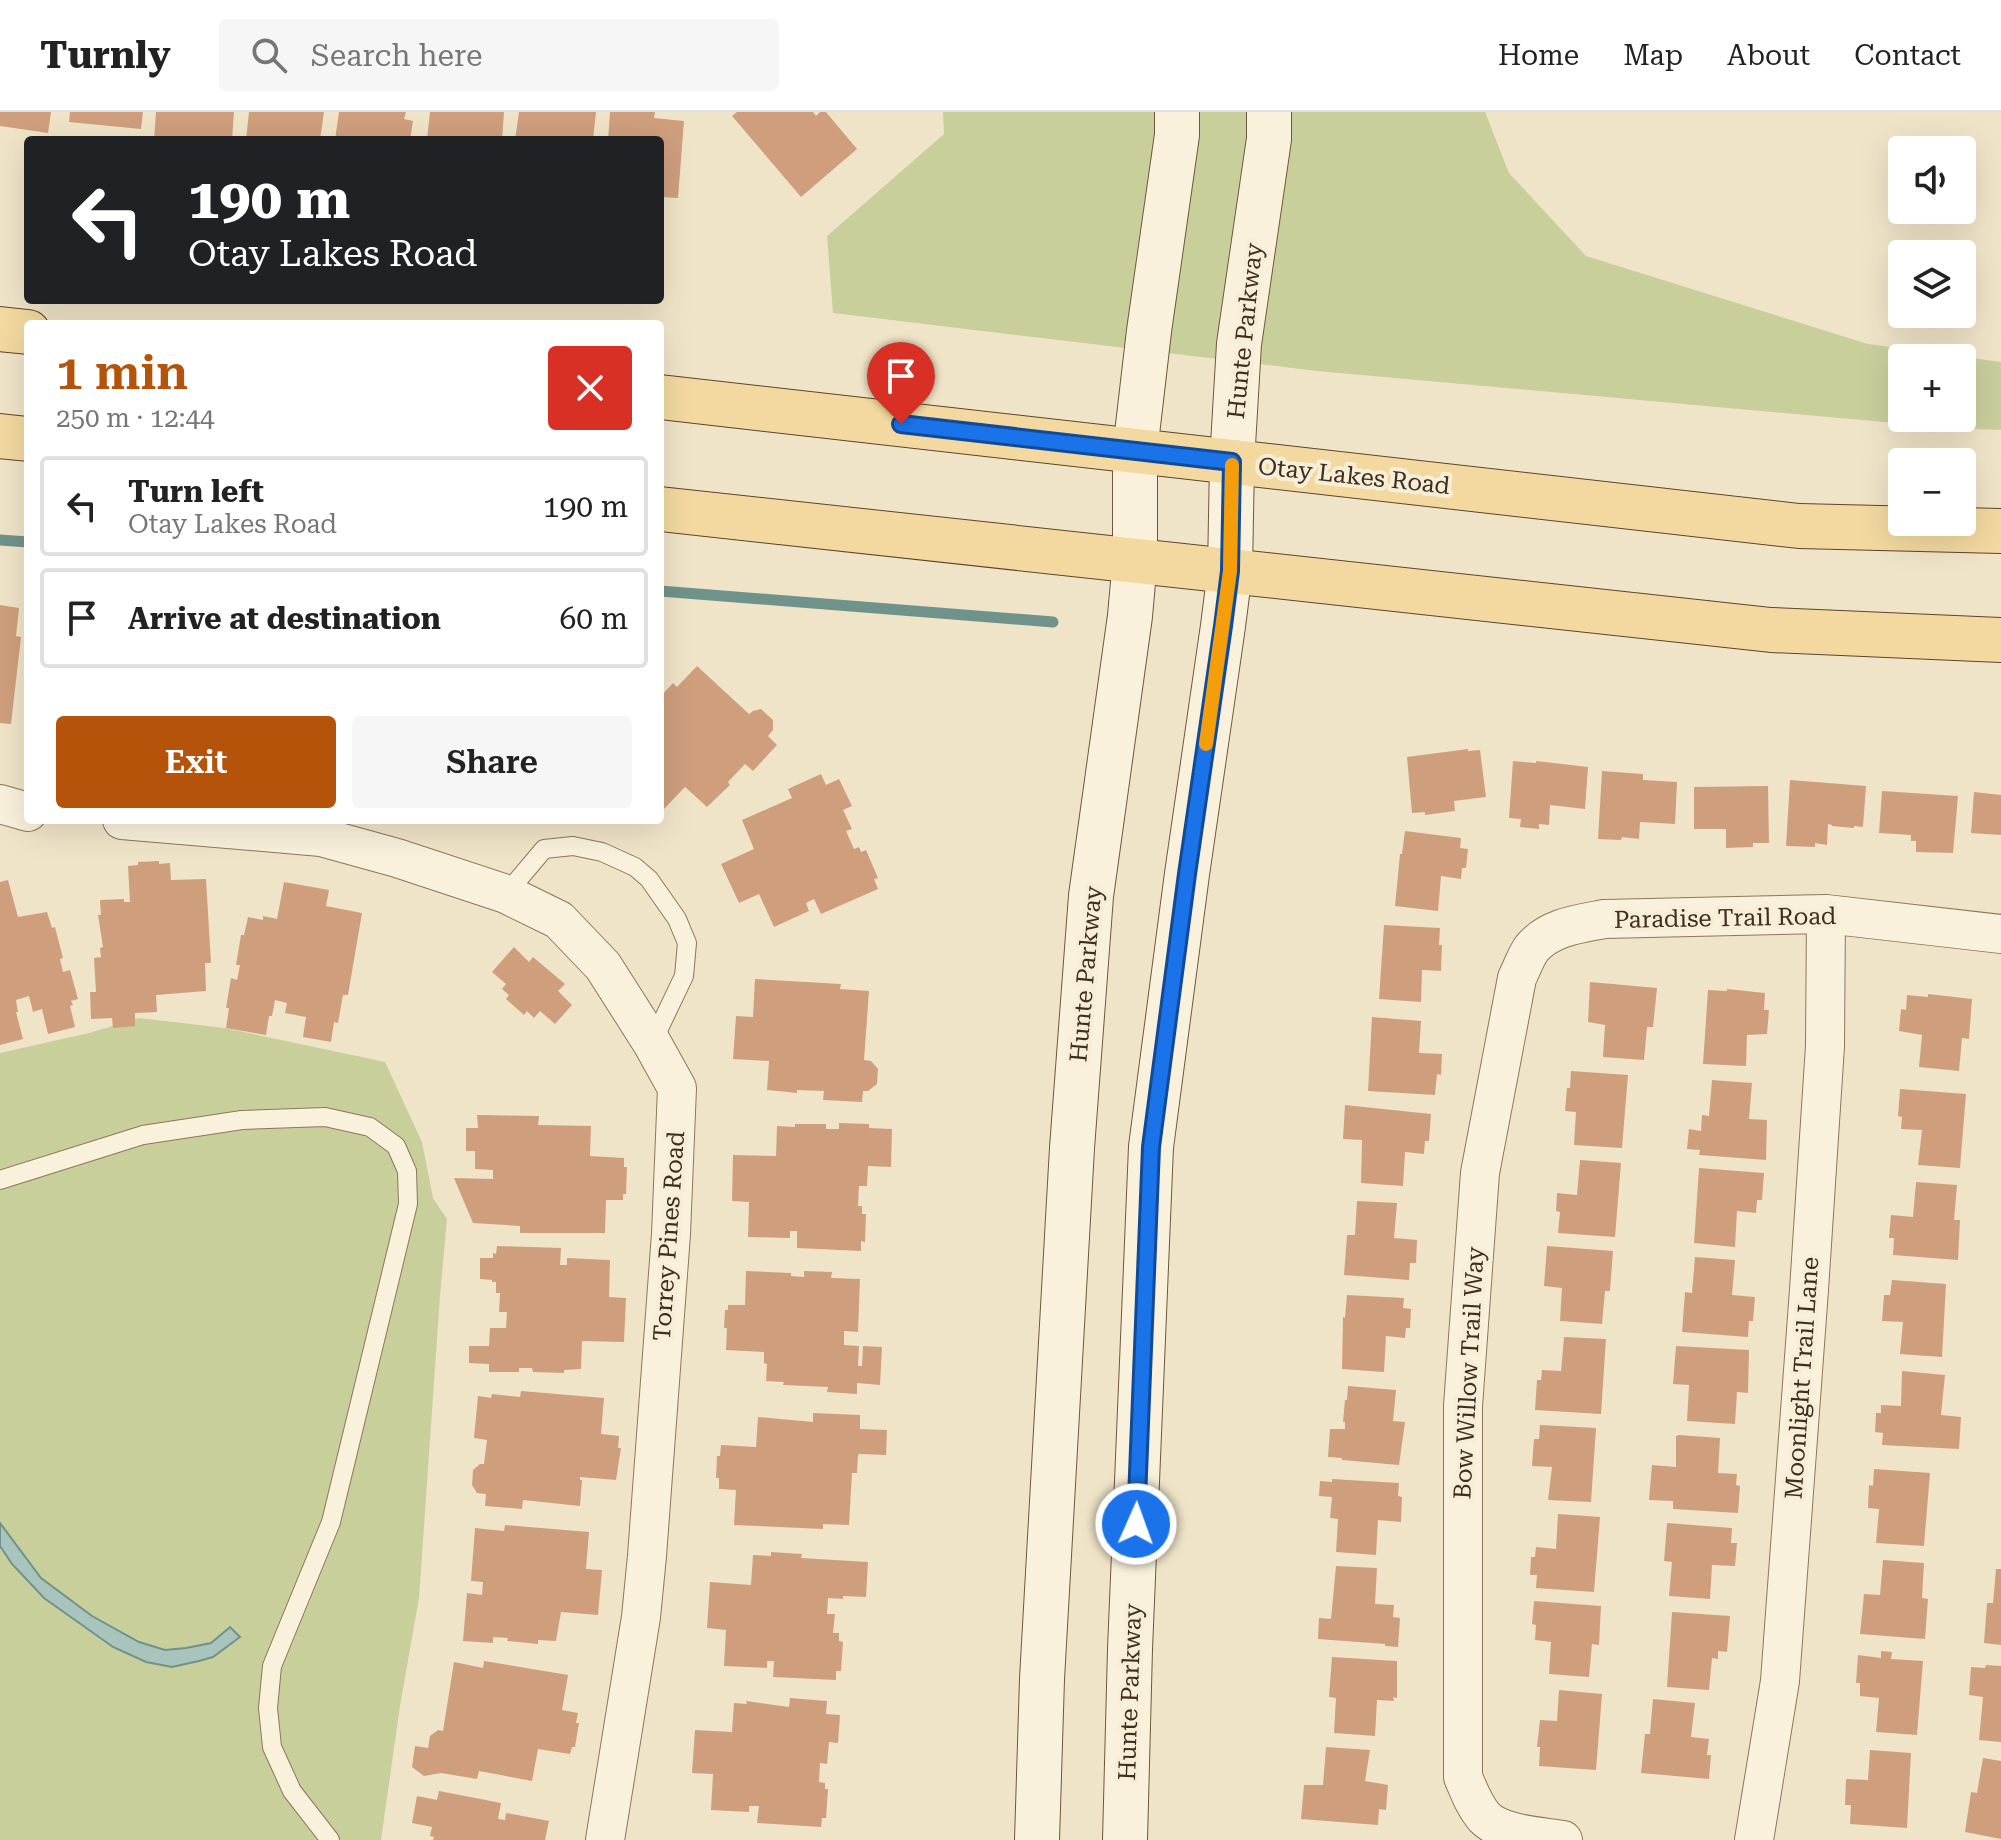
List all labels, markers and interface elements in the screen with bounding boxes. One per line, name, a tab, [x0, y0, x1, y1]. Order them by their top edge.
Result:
search box	[219, 19, 779, 91]
text: Turnly	[40, 33, 171, 77]
icon: search	[247, 33, 291, 77]
text: Search here	[311, 38, 483, 73]
text: Home	[1498, 39, 1579, 72]
text: Map	[1623, 39, 1683, 72]
text: About	[1727, 39, 1810, 72]
text: Contact	[1854, 39, 1961, 72]
map controls	[1888, 136, 1976, 536]
button: sound	[1888, 136, 1976, 224]
text: 190 m	[188, 166, 350, 232]
icon: left	[56, 168, 160, 272]
text: Otay Lakes Road	[188, 233, 477, 275]
button: layers	[1888, 240, 1976, 328]
street label: Hunte Parkway	[1222, 241, 1268, 420]
pin	[867, 342, 935, 424]
button: +	[1888, 344, 1976, 432]
text: 1 min	[56, 345, 188, 401]
button: close	[548, 346, 632, 430]
icon: arrive	[879, 354, 923, 398]
text: 250 m · 12:44	[56, 403, 215, 433]
button: −	[1888, 448, 1976, 536]
street label: Otay Lakes Road	[1257, 452, 1451, 500]
text: Turn left	[128, 474, 264, 509]
icon: left	[60, 484, 104, 528]
text: 190 m	[543, 489, 628, 524]
text: Otay Lakes Road	[128, 509, 337, 539]
icon: arrive	[60, 596, 104, 640]
text: Arrive at destination	[128, 601, 441, 636]
text: 60 m	[559, 601, 628, 636]
button: Exit	[56, 716, 336, 808]
button: Share	[352, 716, 632, 808]
street label: Hunte Parkway	[1064, 884, 1108, 1063]
street label: Paradise Trail Road	[1614, 902, 1836, 934]
street label: Torrey Pines Road	[648, 1130, 690, 1342]
street label: Bow Willow Trail Way	[1448, 1245, 1490, 1500]
street label: Moonlight Trail Lane	[1780, 1256, 1824, 1500]
position arrow	[1094, 1482, 1178, 1566]
street label: Hunte Parkway	[1113, 1602, 1147, 1781]

